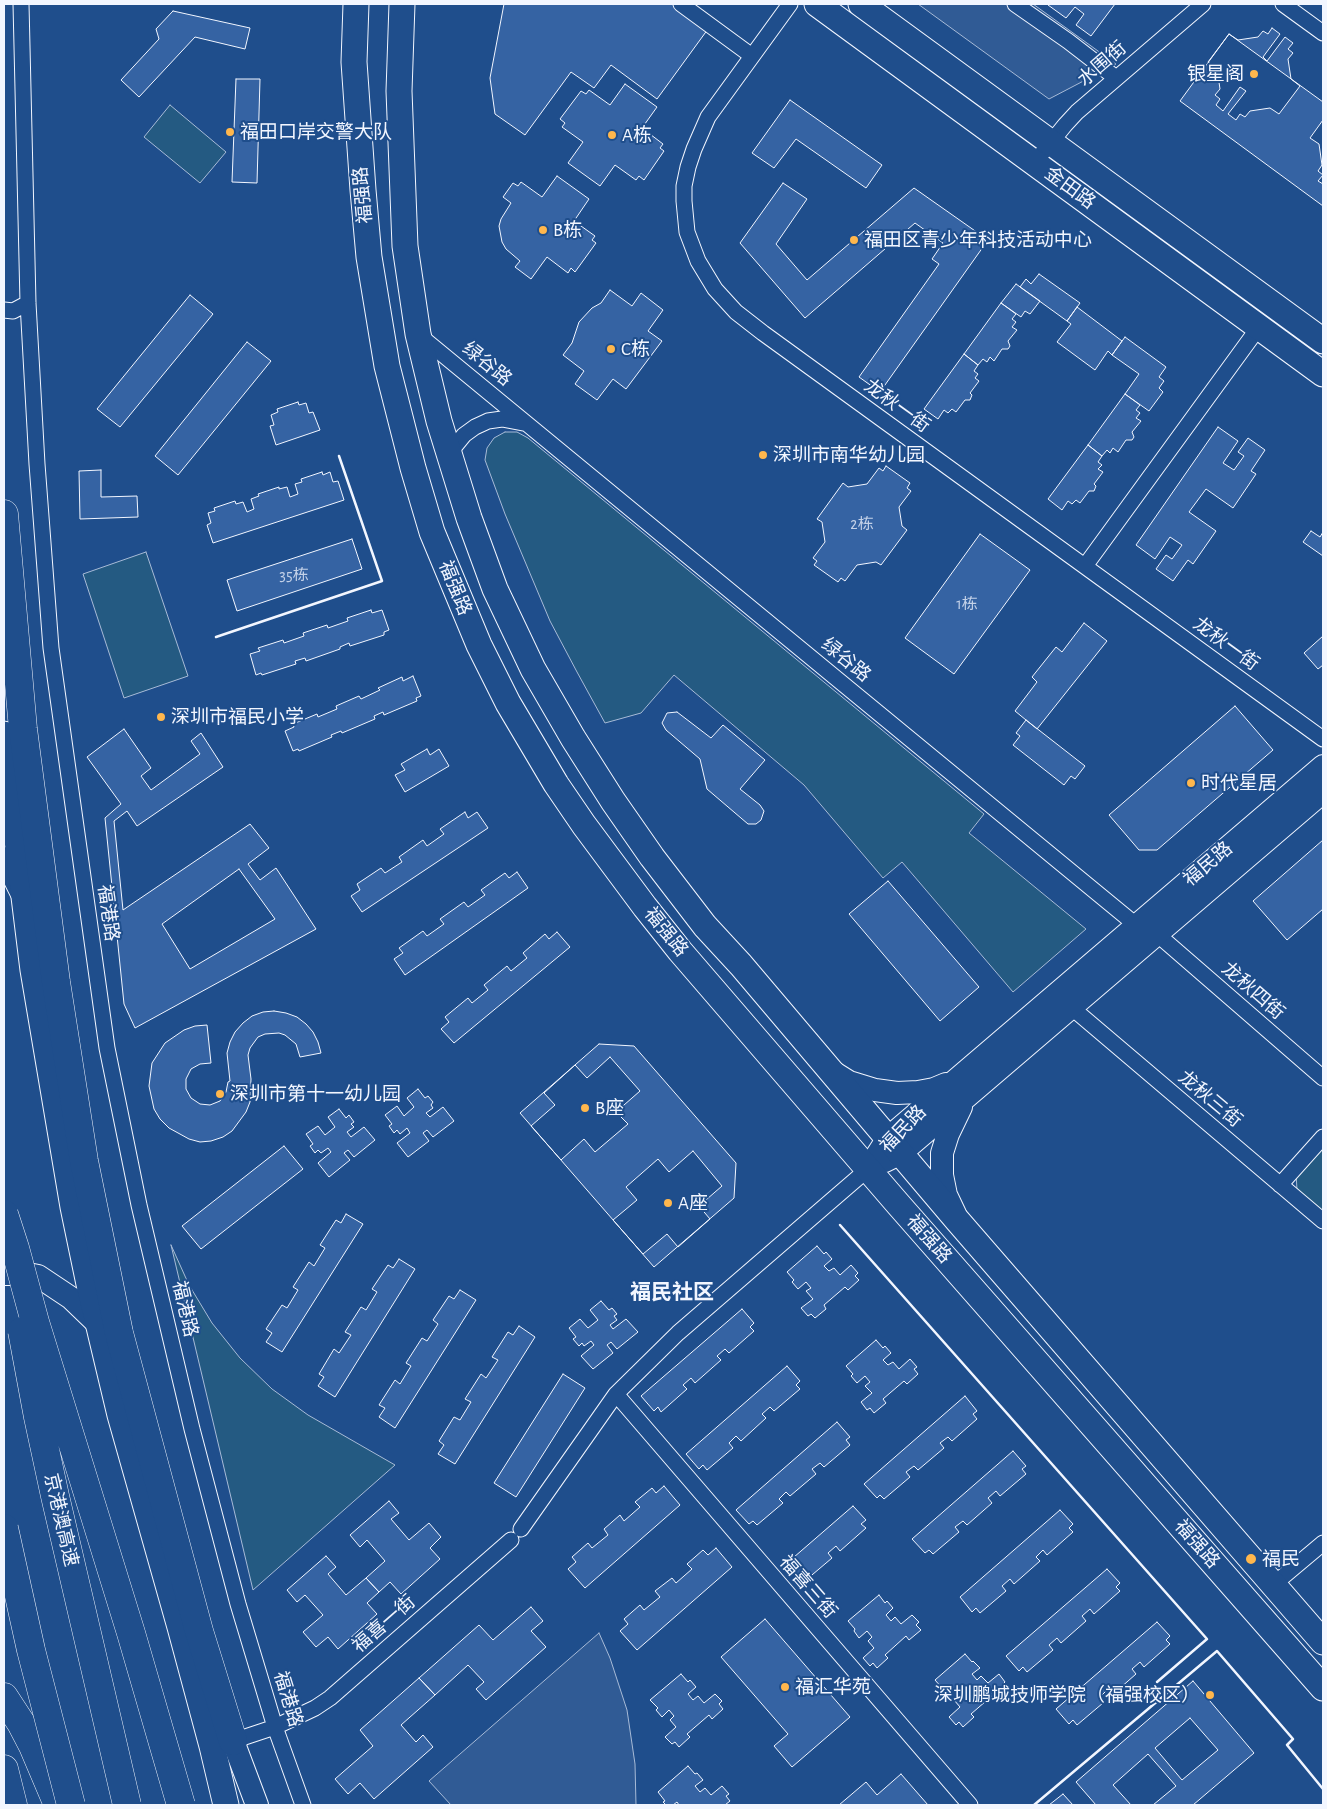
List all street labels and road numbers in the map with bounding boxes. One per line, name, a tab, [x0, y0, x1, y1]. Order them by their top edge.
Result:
street label: 水围街	[1073, 37, 1131, 91]
street label: 金田路	[1040, 162, 1100, 214]
street label: 福强路	[349, 166, 377, 224]
street label: 绿谷路	[458, 337, 516, 391]
street label: 龙秋一街	[860, 374, 934, 438]
street label: 福强路	[434, 557, 476, 619]
street label: 龙秋一街	[1189, 612, 1263, 676]
street label: 绿谷路	[817, 633, 875, 687]
street label: 福民路	[1179, 837, 1237, 891]
street label: 福港路	[93, 883, 123, 943]
street label: 福强路	[639, 903, 693, 961]
street label: 龙秋四街	[1217, 957, 1289, 1025]
street label: 龙秋三街	[1174, 1066, 1246, 1132]
street label: 福民路	[875, 1101, 931, 1157]
street label: 福强路	[902, 1210, 956, 1268]
street label: 福港路	[167, 1279, 203, 1339]
street label: 京港澳高速	[39, 1471, 83, 1569]
street label: 福强路	[1170, 1515, 1224, 1573]
street label: 福喜三街	[774, 1551, 842, 1623]
street label: 福喜一街	[348, 1590, 420, 1658]
street label: 福港路	[269, 1668, 307, 1730]

